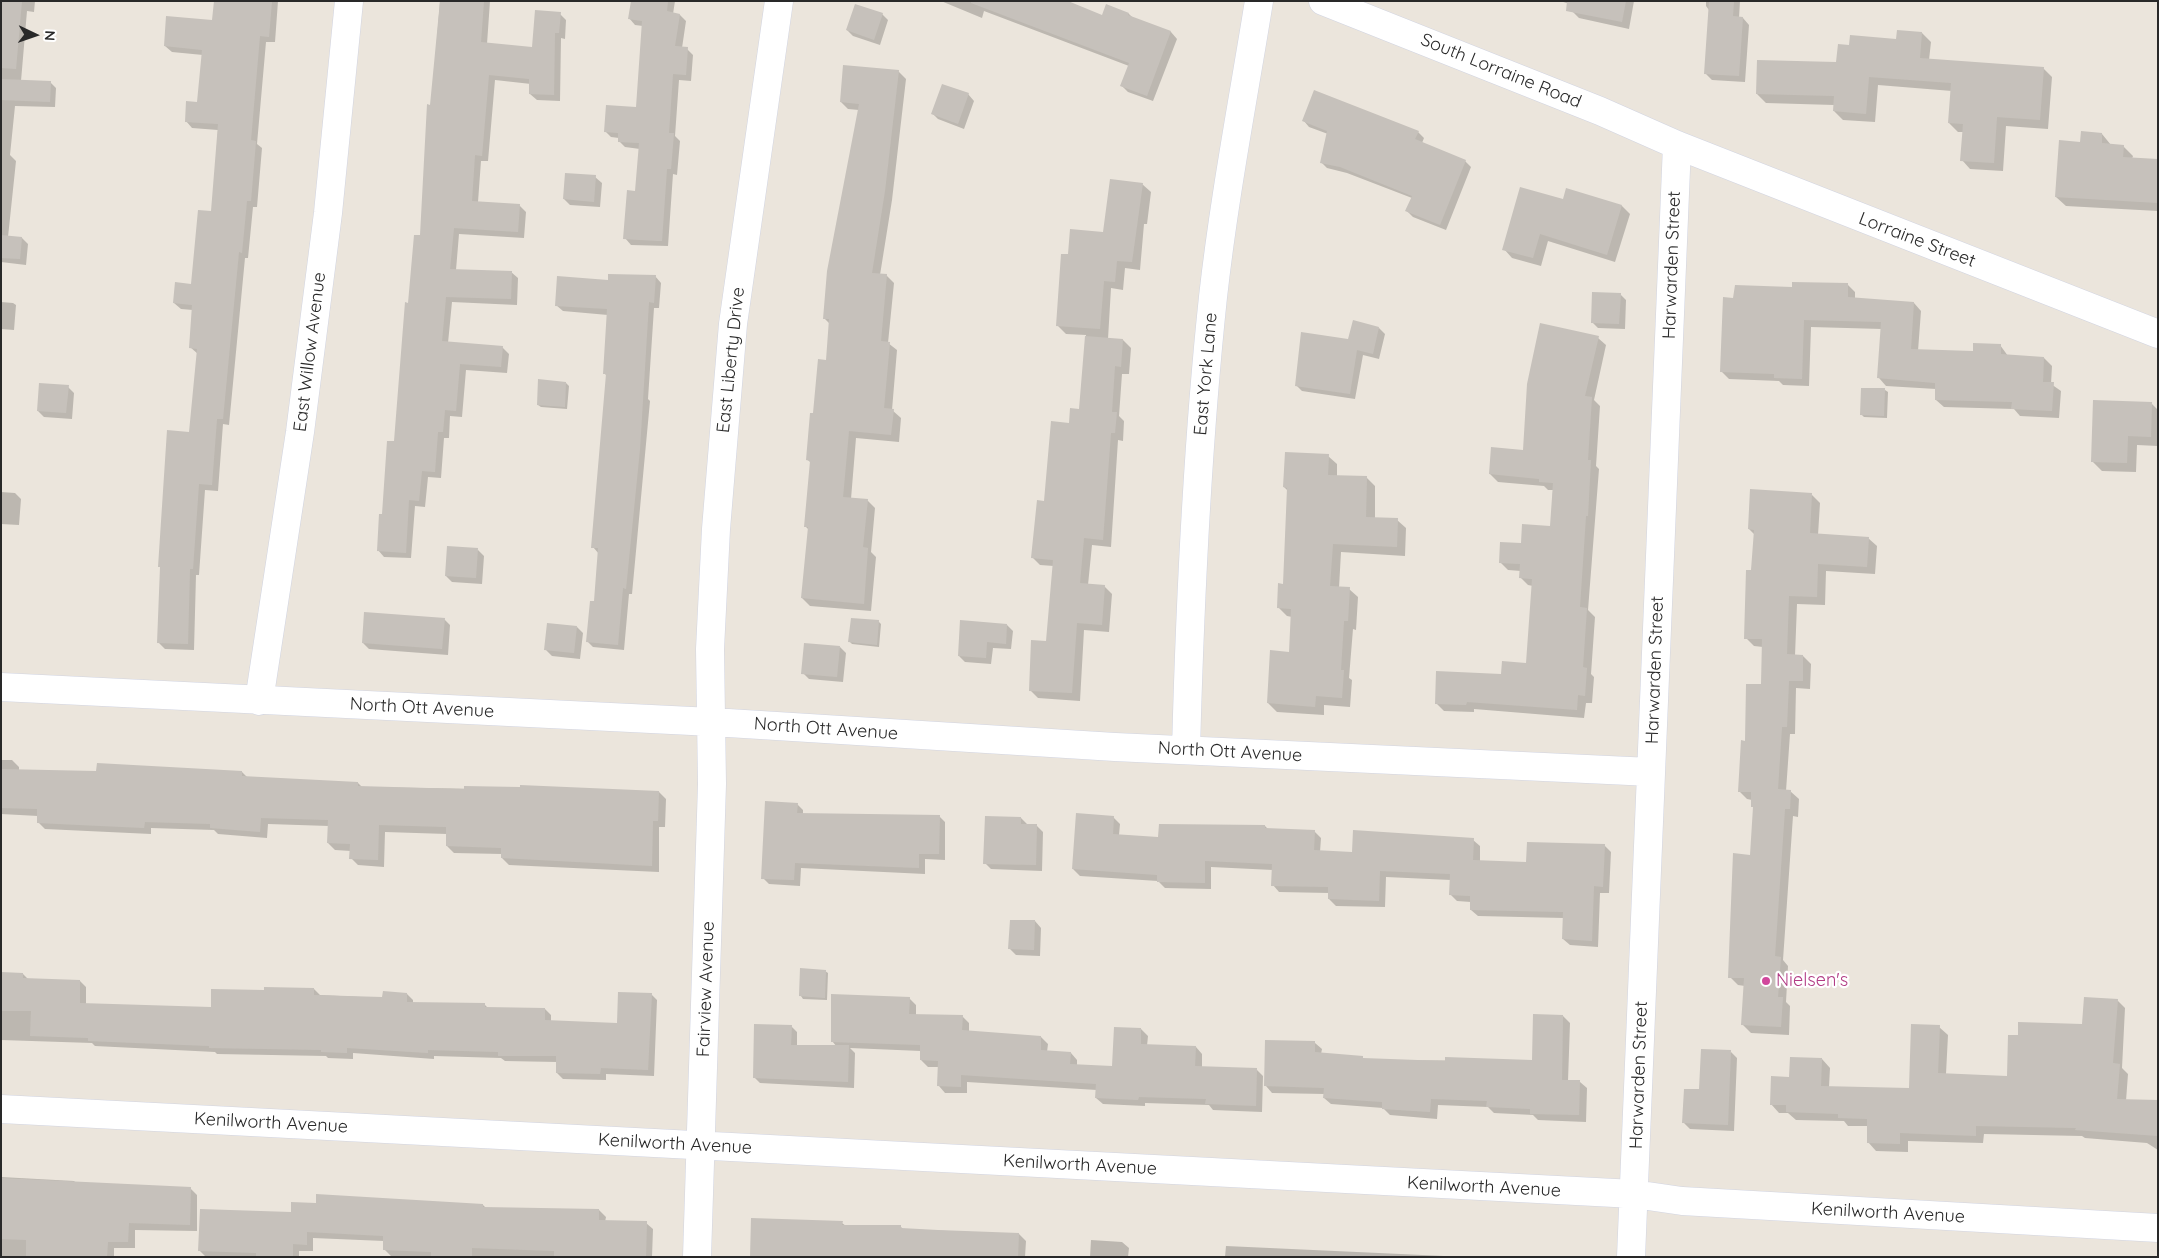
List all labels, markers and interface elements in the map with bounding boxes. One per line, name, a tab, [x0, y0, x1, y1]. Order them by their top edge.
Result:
north arrow	[10, 10, 60, 60]
street label: South Lorraine Road	[1417, 29, 1585, 113]
text: N	[41, 30, 59, 41]
street label: Harwarden Street	[1659, 190, 1685, 340]
street label: Lorraine Street	[1855, 208, 1979, 272]
street label: East Willow Avenue	[289, 271, 331, 433]
street label: East Liberty Drive	[713, 286, 749, 434]
street label: East York Lane	[1190, 312, 1222, 436]
street label: Harwarden Street	[1642, 595, 1668, 745]
street label: North Ott Avenue	[349, 693, 495, 723]
street label: North Ott Avenue	[753, 713, 899, 745]
street label: North Ott Avenue	[1157, 737, 1303, 767]
street label: Fairview Avenue	[693, 921, 719, 1057]
place label: Nielsen's	[1776, 970, 1848, 992]
marker: Nielsen's	[1760, 975, 1772, 987]
street label: Harwarden Street	[1626, 1000, 1652, 1150]
street label: Kenilworth Avenue	[193, 1108, 349, 1138]
street label: Kenilworth Avenue	[597, 1129, 753, 1159]
street label: Kenilworth Avenue	[1002, 1150, 1158, 1180]
street label: Kenilworth Avenue	[1406, 1172, 1562, 1202]
street label: Kenilworth Avenue	[1810, 1198, 1966, 1228]

